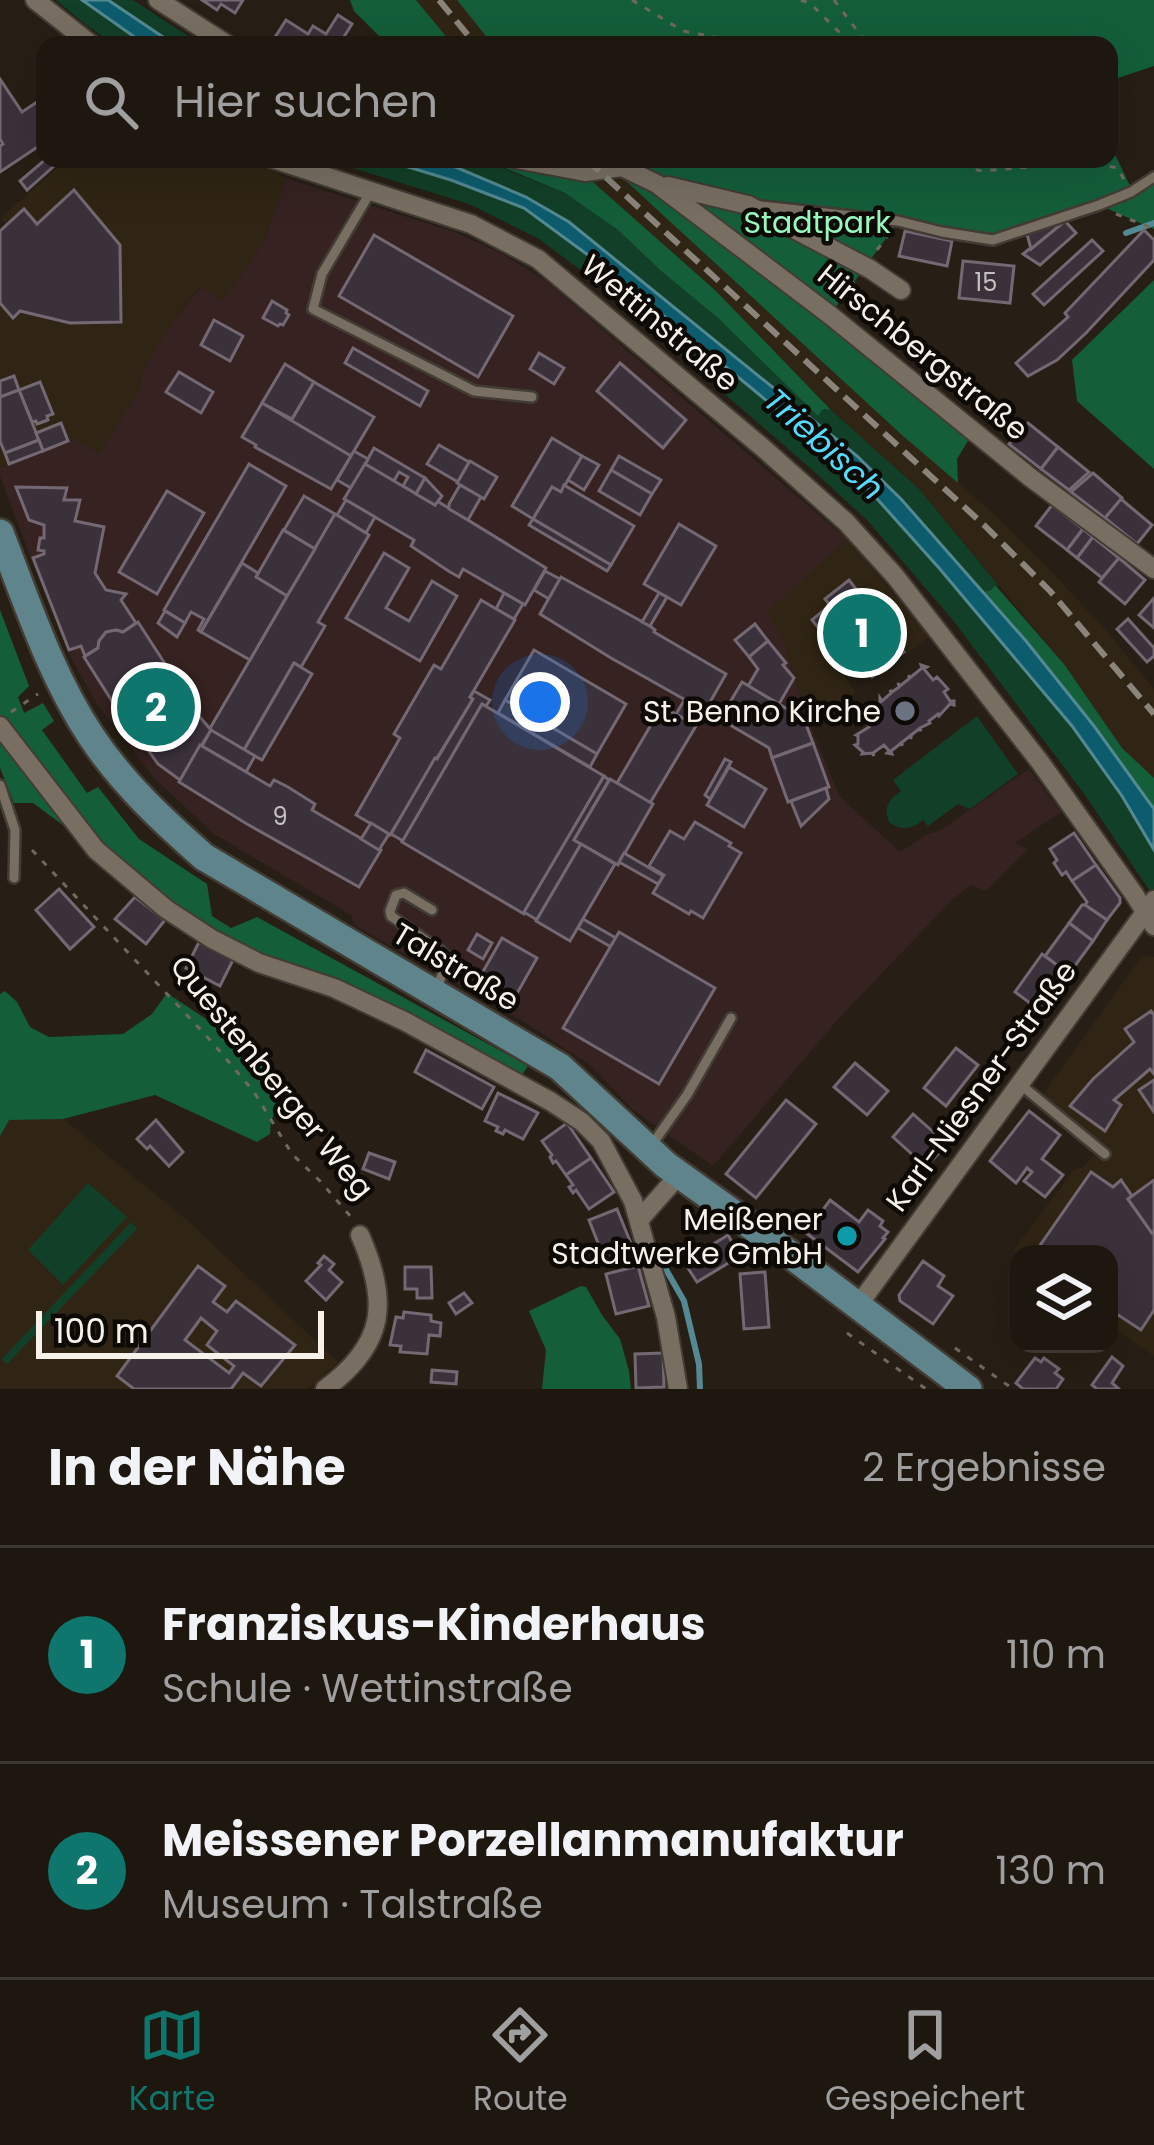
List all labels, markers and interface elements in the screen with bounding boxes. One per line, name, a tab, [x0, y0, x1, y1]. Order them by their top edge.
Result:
search box	[36, 36, 1118, 168]
icon: search	[78, 69, 144, 135]
text: Hier suchen	[174, 70, 438, 133]
park label: Stadtpark	[743, 201, 891, 244]
street label: Wettinstraße	[572, 244, 748, 402]
street label: Hirschbergstraße	[809, 254, 1037, 450]
house number: 15	[975, 266, 997, 299]
water label: Triebisch	[753, 377, 895, 511]
pin: 1	[823, 588, 901, 678]
pin: 2	[117, 662, 195, 752]
your location	[510, 672, 570, 732]
place label: St. Benno Kirche	[643, 690, 881, 733]
marker: St. Benno Kirche	[892, 698, 918, 724]
house number: 9	[272, 800, 288, 833]
street label: Talstraße	[385, 912, 527, 1022]
street label: Questenberger Weg	[160, 946, 384, 1208]
street label: Karl-Niesner-Straße	[875, 952, 1087, 1220]
place label: Meißener Stadtwerke GmbH	[551, 1198, 823, 1275]
marker: Meißener Stadtwerke GmbH	[834, 1223, 860, 1249]
map controls	[1010, 1245, 1118, 1353]
button: layers	[1010, 1245, 1118, 1353]
scale bar	[36, 1305, 324, 1358]
text: 100 m	[54, 1308, 149, 1355]
text: In der Nähe	[48, 1431, 346, 1503]
text: 2 Ergebnisse	[862, 1440, 1106, 1495]
text: Franziskus-Kinderhaus	[162, 1593, 706, 1656]
text: 1	[80, 1627, 94, 1682]
text: 110 m	[1006, 1627, 1106, 1682]
text: Schule · Wettinstraße	[162, 1661, 573, 1716]
text: Meissener Porzellanmanufaktur	[162, 1809, 904, 1872]
text: 2	[76, 1843, 98, 1898]
text: 130 m	[995, 1843, 1106, 1898]
text: Museum · Talstraße	[162, 1877, 543, 1932]
tab: Karte	[129, 2002, 216, 2124]
tab: Route	[473, 2002, 568, 2124]
tab: Gespeichert	[825, 2002, 1025, 2124]

